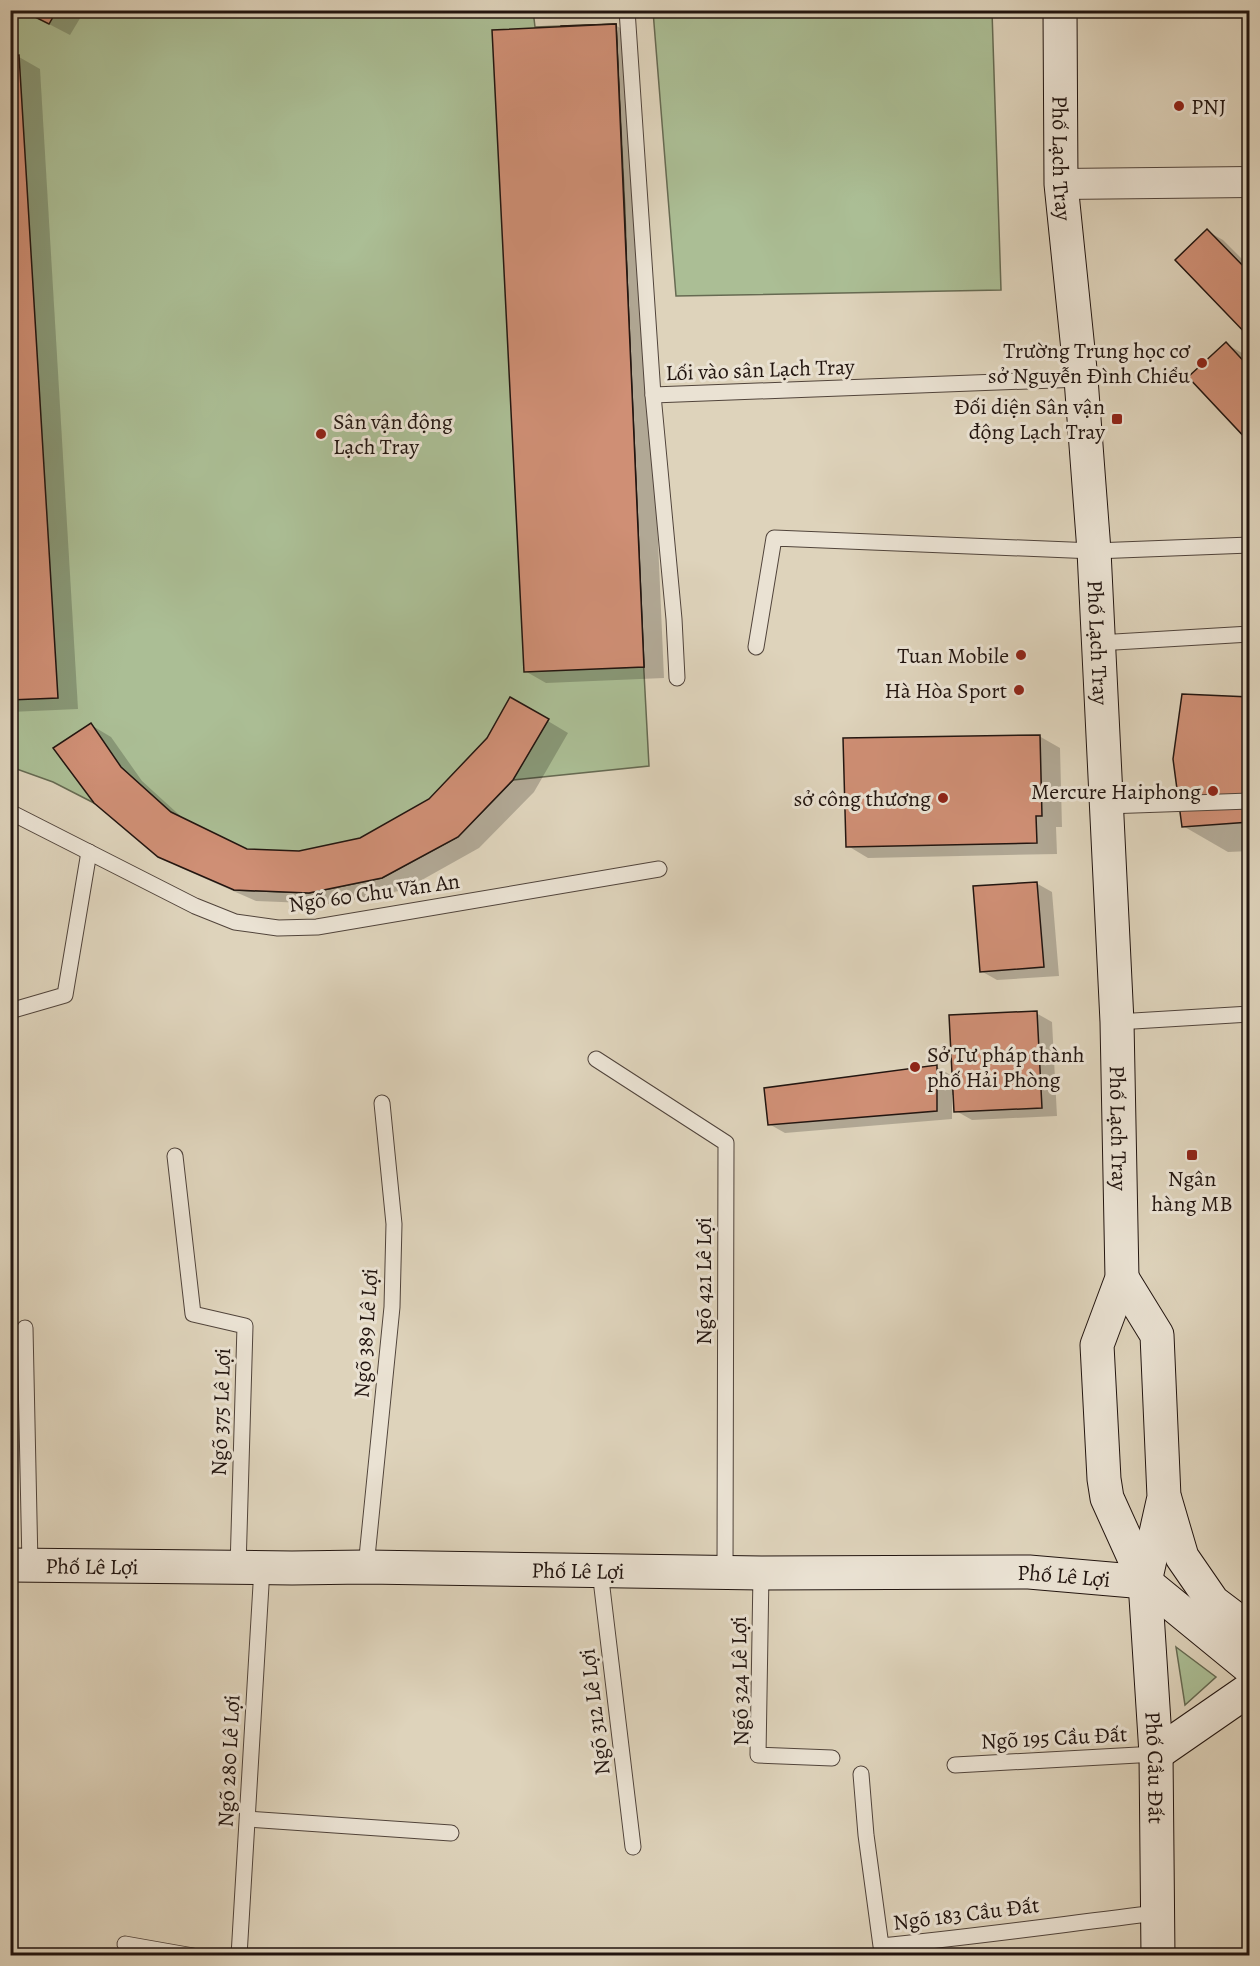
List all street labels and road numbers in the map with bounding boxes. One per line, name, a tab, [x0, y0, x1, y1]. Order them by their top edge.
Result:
street label: Phố Lạch Tray	[1044, 95, 1079, 222]
street label: Lối vào sân Lạch Tray	[665, 352, 855, 388]
street label: Phố Lạch Tray	[1079, 579, 1116, 706]
street label: Ngõ 60 Chu Văn An	[287, 866, 462, 920]
street label: Phố Lạch Tray	[1102, 1065, 1134, 1191]
street label: Ngõ 421 Lê Lợi	[689, 1217, 719, 1345]
street label: Ngõ 389 Lê Lợi	[346, 1267, 385, 1399]
street label: Ngõ 375 Lê Lợi	[204, 1348, 238, 1477]
street label: Phố Lê Lợi	[45, 1551, 139, 1582]
street label: Phố Lê Lợi	[531, 1556, 625, 1587]
street label: Phố Lê Lợi	[1017, 1558, 1112, 1595]
street label: Ngõ 324 Lê Lợi	[724, 1616, 756, 1746]
street label: Ngõ 312 Lê Lợi	[572, 1647, 618, 1777]
street label: Ngõ 280 Lê Lợi	[211, 1694, 247, 1828]
street label: Phố Cầu Đất	[1137, 1710, 1171, 1824]
street label: Ngõ 195 Cầu Đất	[980, 1719, 1128, 1757]
street label: Ngõ 183 Cầu Đất	[891, 1890, 1041, 1938]

